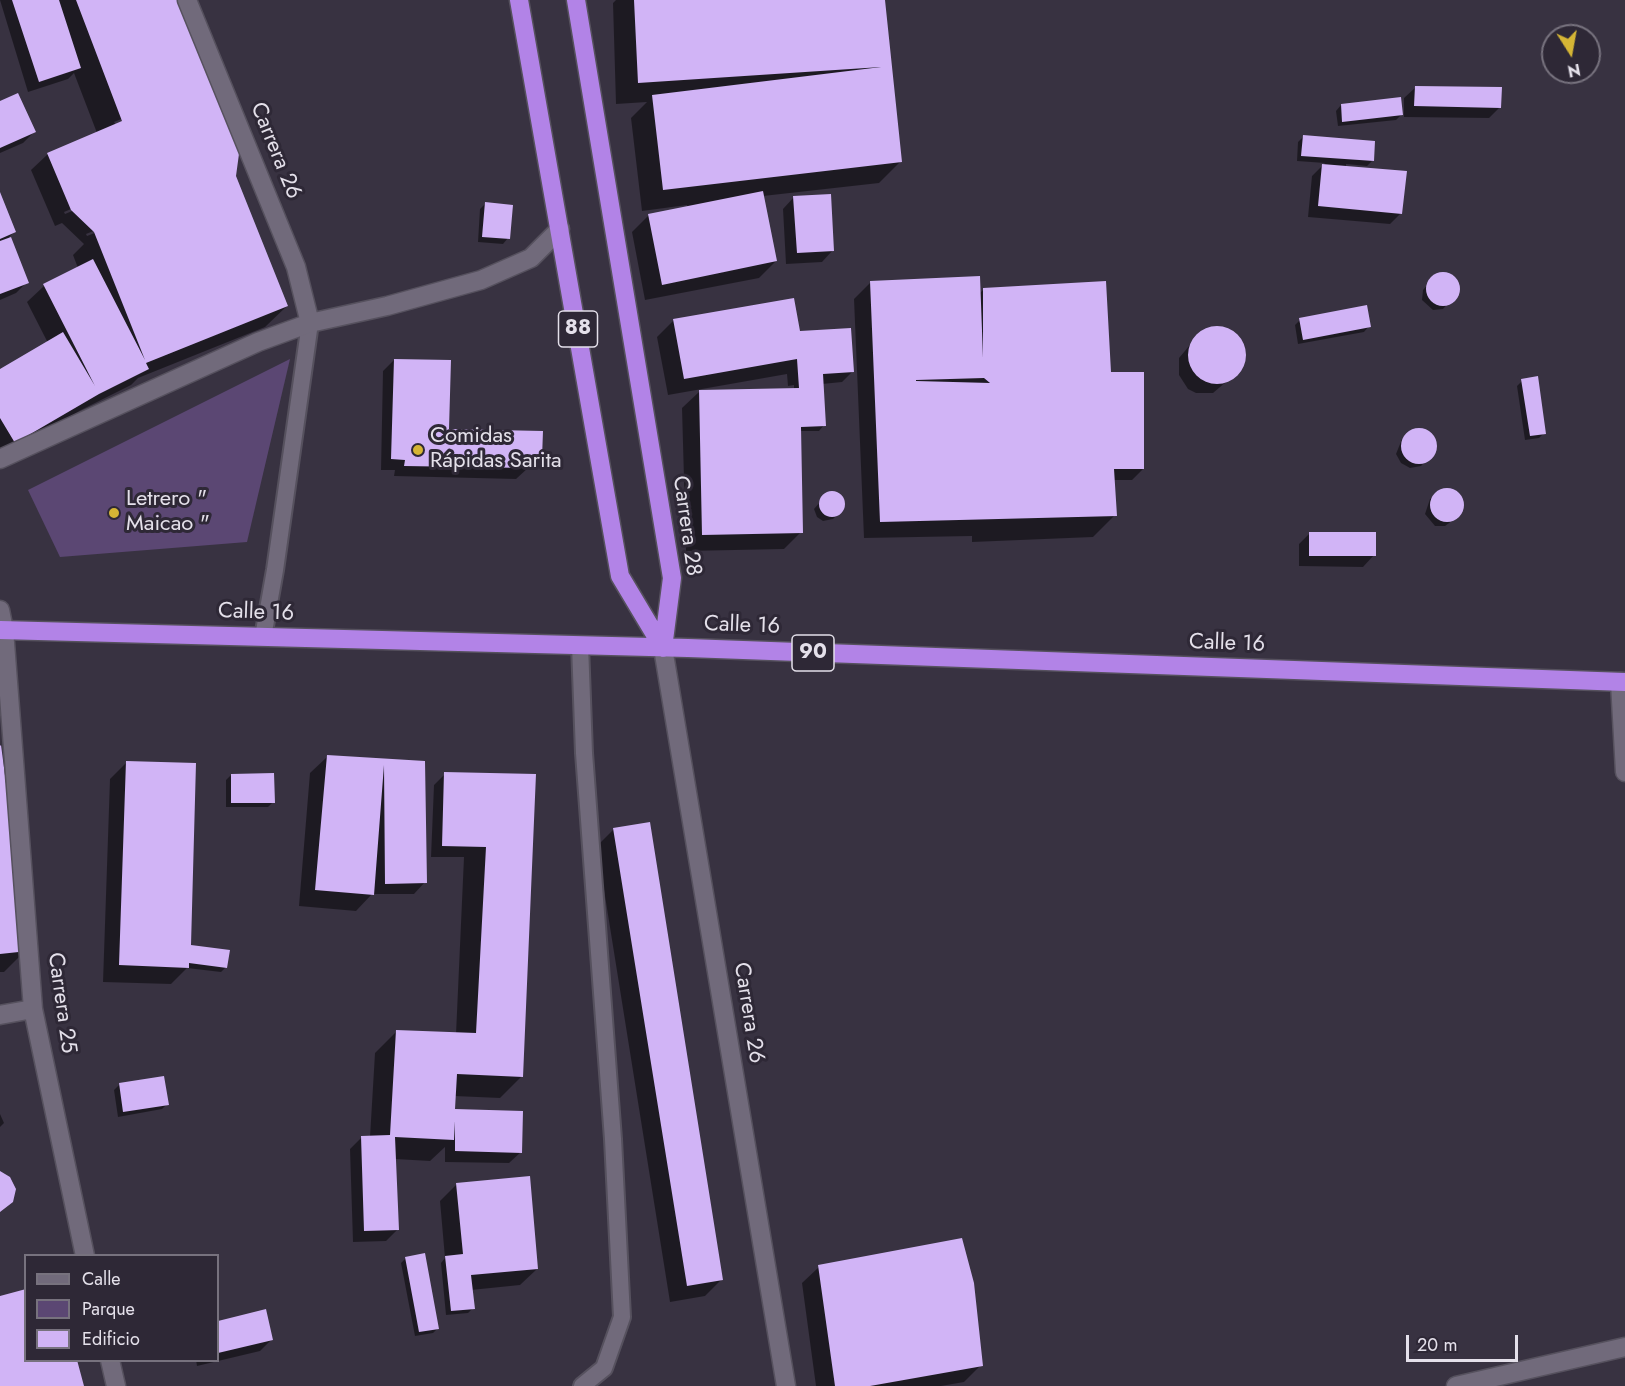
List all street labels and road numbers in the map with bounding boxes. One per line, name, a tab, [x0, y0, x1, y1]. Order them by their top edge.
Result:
street label: Carrera 26	[244, 99, 306, 203]
road number: 88	[558, 311, 598, 347]
street label: Carrera 28	[666, 474, 706, 578]
street label: Calle 16	[217, 598, 295, 628]
street label: Calle 16	[703, 611, 781, 641]
street label: Calle 16	[1188, 629, 1266, 659]
road number: 90	[792, 635, 834, 671]
street label: Carrera 25	[41, 951, 81, 1055]
street label: Carrera 26	[727, 961, 769, 1065]

